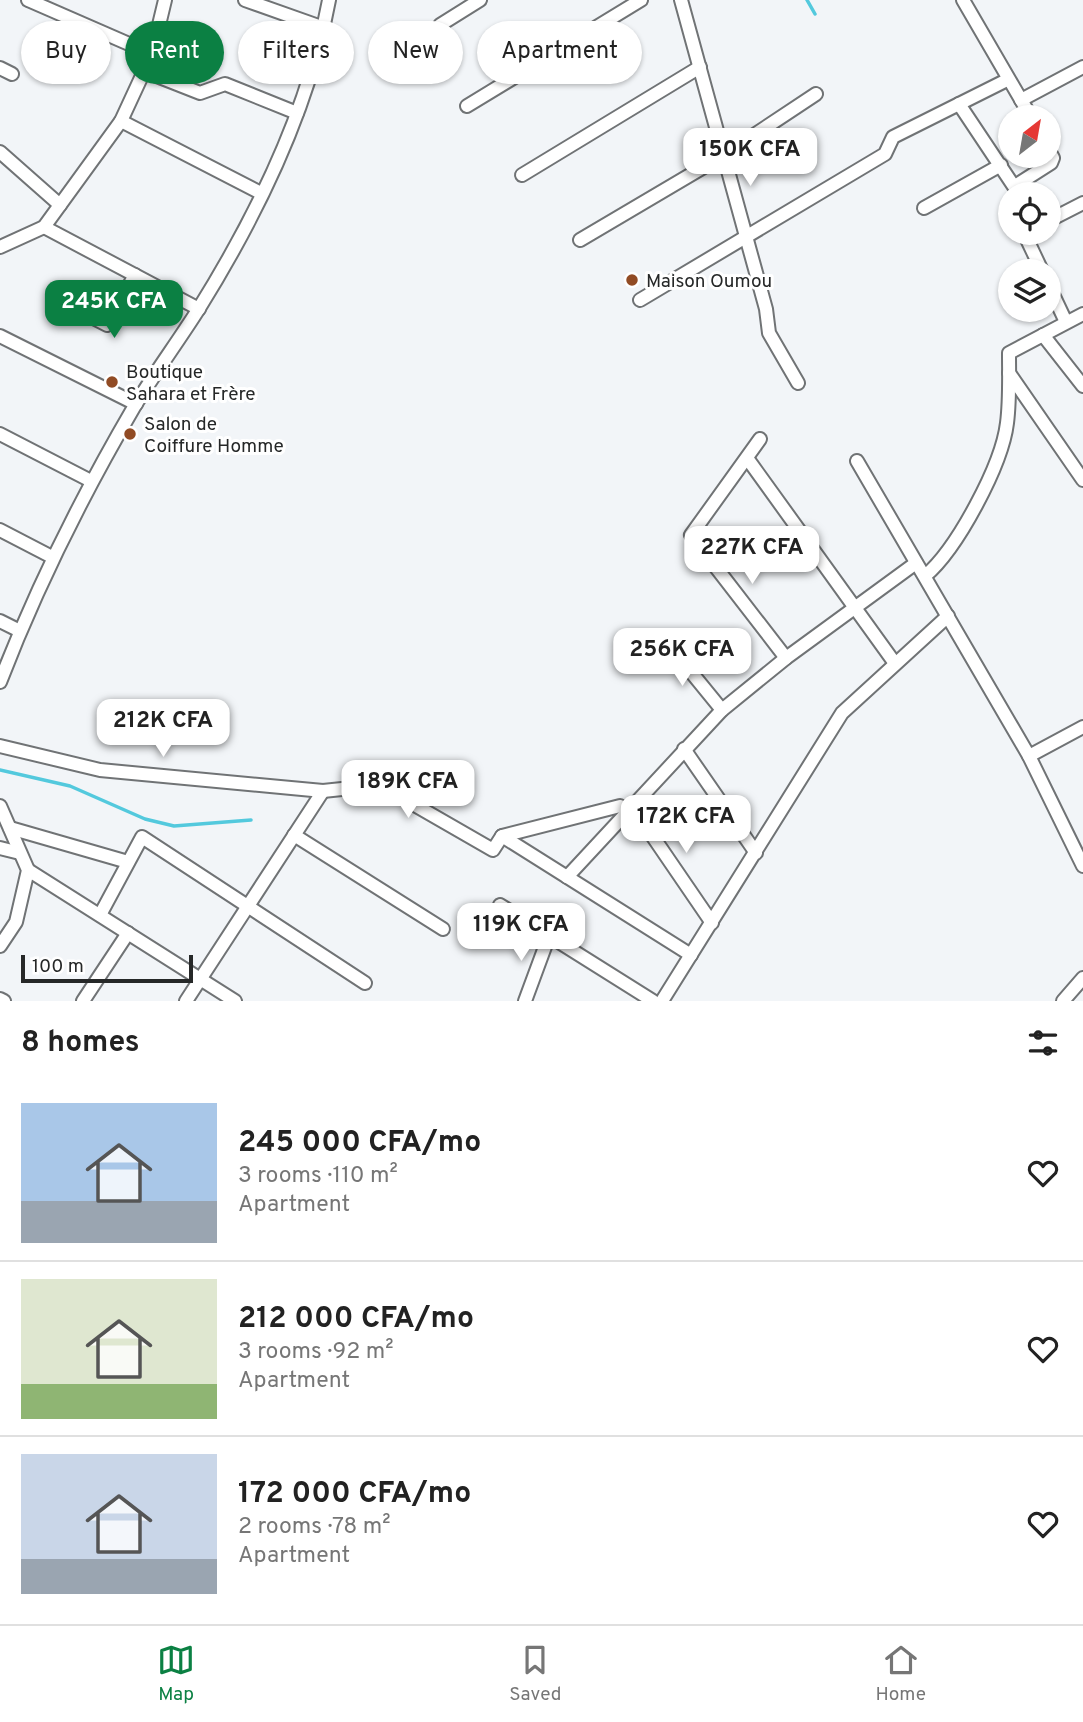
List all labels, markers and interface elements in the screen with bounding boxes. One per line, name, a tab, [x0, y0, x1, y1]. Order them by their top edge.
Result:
chip: Buy	[21, 21, 111, 84]
chip: Rent	[125, 21, 224, 84]
chip: Filters	[238, 21, 354, 84]
chip: New	[368, 21, 463, 84]
chip: Apartment	[477, 21, 642, 84]
north arrow	[998, 105, 1060, 168]
map controls	[998, 105, 1061, 322]
pin: 150K CFA	[678, 128, 822, 188]
text: 150K CFA	[699, 136, 801, 165]
button: locate	[998, 182, 1061, 245]
button: layers	[998, 259, 1061, 322]
place label: Maison Oumou	[646, 270, 772, 294]
marker: Maison Oumou	[624, 272, 640, 288]
pin: 245K CFA	[42, 280, 186, 340]
text: 245K CFA	[61, 288, 167, 317]
place label: Boutique Sahara et Frère	[126, 361, 256, 407]
marker: Boutique Sahara et Frère	[104, 374, 120, 390]
place label: Salon de Coiffure Homme	[144, 413, 284, 459]
marker: Salon de Coiffure Homme	[122, 426, 138, 442]
pin: 227K CFA	[680, 526, 824, 586]
text: 227K CFA	[700, 534, 804, 563]
pin: 256K CFA	[610, 628, 754, 688]
text: 256K CFA	[629, 636, 735, 665]
pin: 212K CFA	[91, 700, 235, 759]
text: 212K CFA	[113, 707, 213, 736]
pin: 189K CFA	[336, 760, 480, 820]
text: 189K CFA	[357, 768, 459, 797]
pin: 172K CFA	[614, 796, 758, 855]
text: 172K CFA	[637, 803, 735, 832]
pin: 119K CFA	[449, 904, 593, 963]
text: 119K CFA	[473, 911, 569, 940]
scale bar	[21, 952, 192, 984]
text: 100 m	[32, 955, 84, 979]
icon: filters	[1024, 1024, 1062, 1062]
text: 8 homes	[21, 1025, 140, 1062]
text: 245 000 CFA/mo	[238, 1125, 481, 1162]
icon: home	[77, 1131, 161, 1215]
icon: heart	[1024, 1154, 1062, 1192]
text: 3 rooms · 110 m²	[238, 1162, 398, 1191]
text: Apartment	[238, 1191, 350, 1220]
text: 212 000 CFA/mo	[238, 1301, 474, 1338]
icon: home	[77, 1307, 161, 1391]
icon: heart	[1024, 1330, 1062, 1368]
text: 3 rooms · 92 m²	[238, 1338, 394, 1367]
text: Apartment	[238, 1367, 350, 1396]
text: 172 000 CFA/mo	[238, 1476, 471, 1513]
icon: home	[77, 1482, 161, 1566]
icon: heart	[1024, 1505, 1062, 1543]
text: 2 rooms · 78 m²	[238, 1513, 391, 1542]
text: Apartment	[238, 1542, 350, 1571]
tab: Map	[157, 1641, 195, 1707]
tab: Saved	[509, 1641, 561, 1707]
tab: Home	[875, 1641, 926, 1707]

